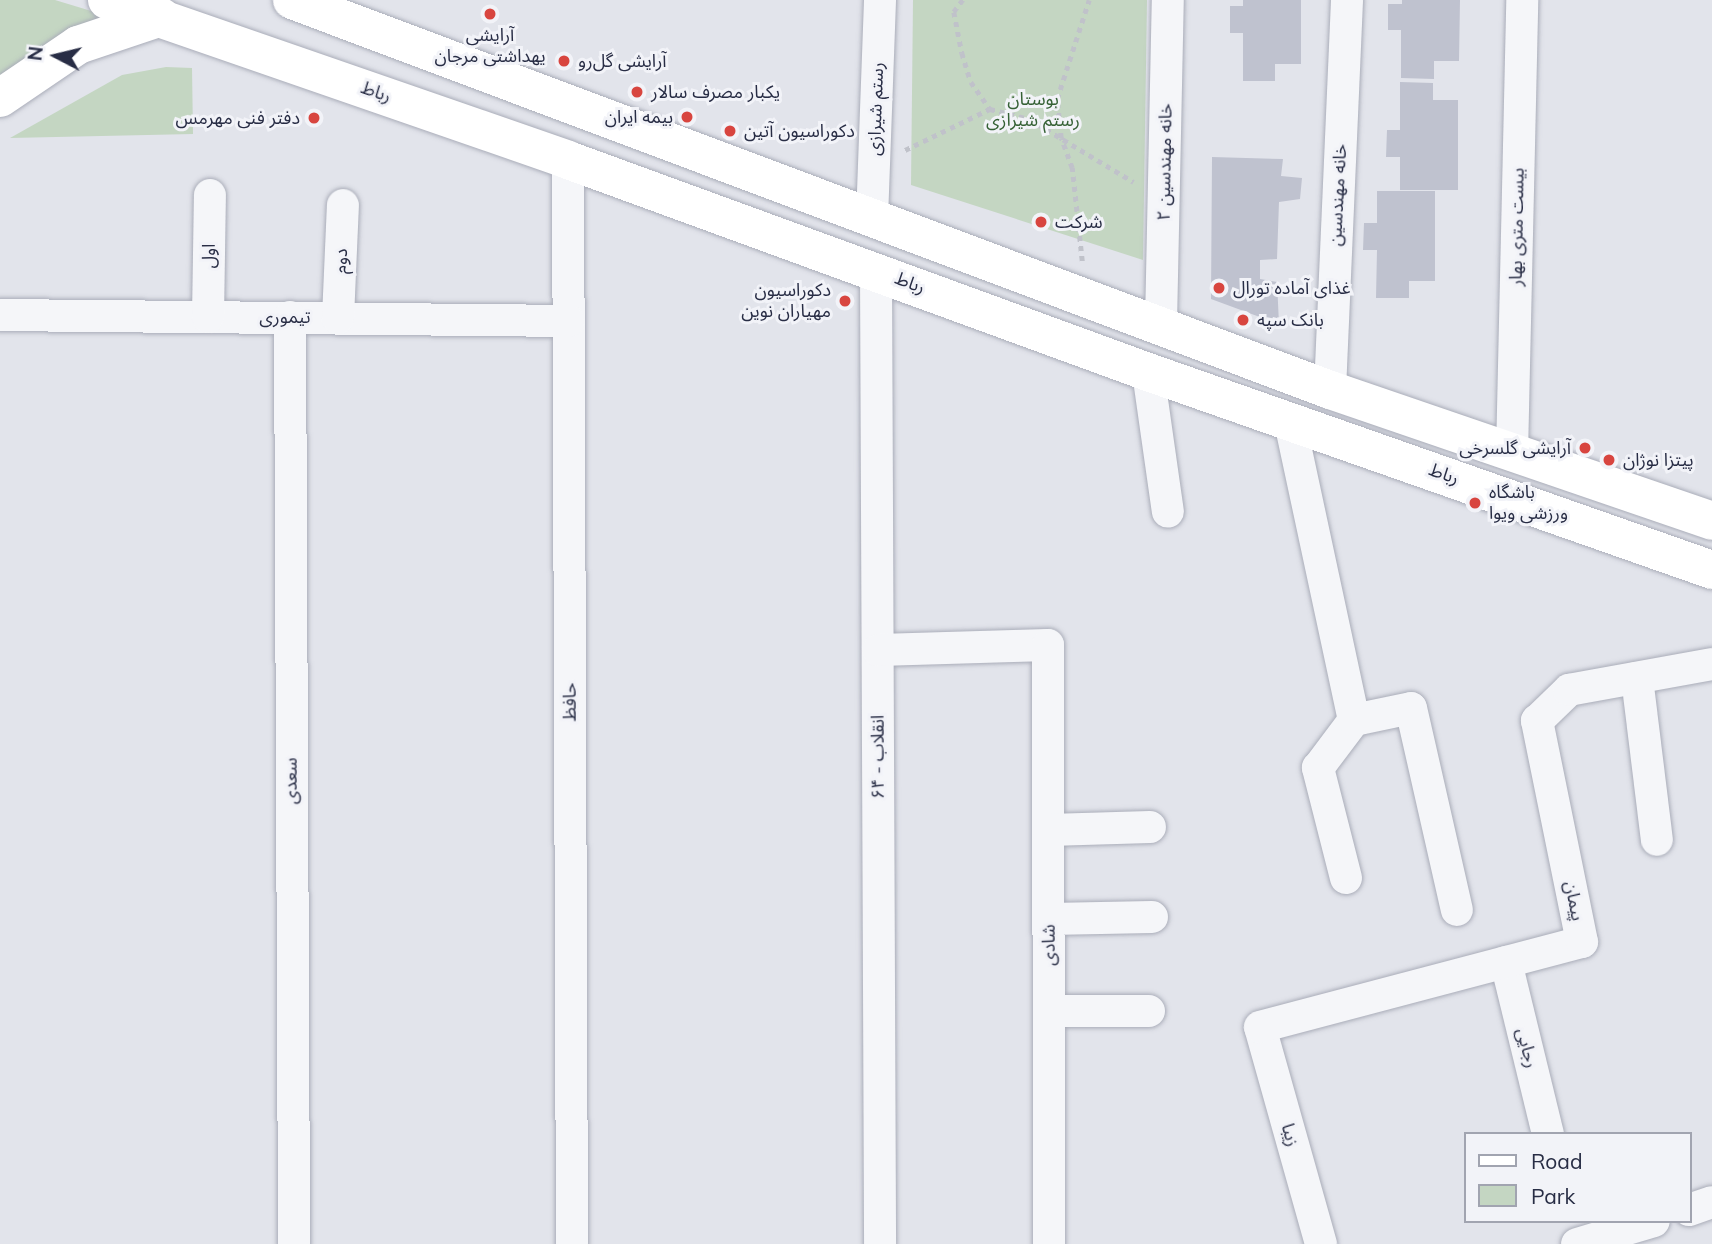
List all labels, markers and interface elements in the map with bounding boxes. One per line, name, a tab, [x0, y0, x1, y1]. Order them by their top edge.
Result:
marker: آرایشی یهداشتی مرجان	[482, 6, 498, 22]
north arrow	[21, 21, 91, 91]
place label: آرایشی یهداشتی مرجان	[434, 25, 546, 68]
text: N	[22, 45, 48, 62]
place label: آرایشی گل‌رو	[578, 50, 667, 72]
marker: آرایشی گل‌رو	[556, 53, 572, 69]
street label: رستم شیرازی	[864, 62, 888, 156]
street label: رباط	[358, 77, 394, 107]
place label: یکبار مصرف سالار	[651, 81, 780, 103]
marker: یکبار مصرف سالار	[629, 84, 645, 100]
park label: بوستان رستم شیرازی	[986, 89, 1080, 132]
street label: خانه مهندسین ۲	[1153, 103, 1177, 221]
place label: بیمه ایران	[605, 106, 673, 128]
place label: دفتر فنی مهرمس	[175, 107, 300, 129]
marker: بیمه ایران	[679, 109, 695, 125]
marker: دفتر فنی مهرمس	[306, 110, 322, 126]
place label: دکوراسیون آتین	[744, 120, 855, 142]
marker: دکوراسیون آتین	[722, 123, 738, 139]
street label: خانه مهندسین	[1325, 143, 1351, 247]
street label: بیست متری بهار	[1505, 167, 1529, 287]
place label: شرکت	[1055, 211, 1103, 233]
marker: شرکت	[1033, 214, 1049, 230]
street label: اول	[198, 243, 220, 269]
street label: دوم	[330, 248, 352, 274]
street label: رباط	[892, 267, 928, 299]
place label: غذای آماده تورال	[1233, 277, 1351, 299]
place label: دکوراسیون مهیاران نوین	[741, 280, 831, 322]
marker: غذای آماده تورال	[1211, 280, 1227, 296]
marker: دکوراسیون مهیاران نوین	[837, 293, 853, 309]
street label: تیموری	[259, 306, 311, 328]
place label: بانک سپه	[1257, 309, 1324, 331]
marker: بانک سپه	[1235, 312, 1251, 328]
place label: آرایشی گلسرخی	[1459, 437, 1571, 459]
marker: آرایشی گلسرخی	[1577, 440, 1593, 456]
place label: پیتزا نوژان	[1623, 449, 1694, 471]
marker: پیتزا نوژان	[1601, 452, 1617, 468]
street label: رباط	[1426, 459, 1462, 489]
place label: باشگاه ورزشی ویوا	[1489, 482, 1568, 524]
marker: باشگاه ورزشی ویوا	[1467, 495, 1483, 511]
street label: حافظ	[559, 683, 581, 721]
street label: انقلاب - ۶۴	[867, 715, 889, 799]
street label: سعدی	[280, 758, 302, 804]
street label: پیمان	[1560, 879, 1588, 923]
street label: شادی	[1038, 924, 1060, 966]
street label: رجایی	[1512, 1026, 1542, 1070]
street label: زیبا	[1276, 1121, 1304, 1149]
legend	[1464, 1132, 1691, 1223]
text: Road	[1531, 1148, 1582, 1174]
text: Park	[1531, 1183, 1575, 1209]

